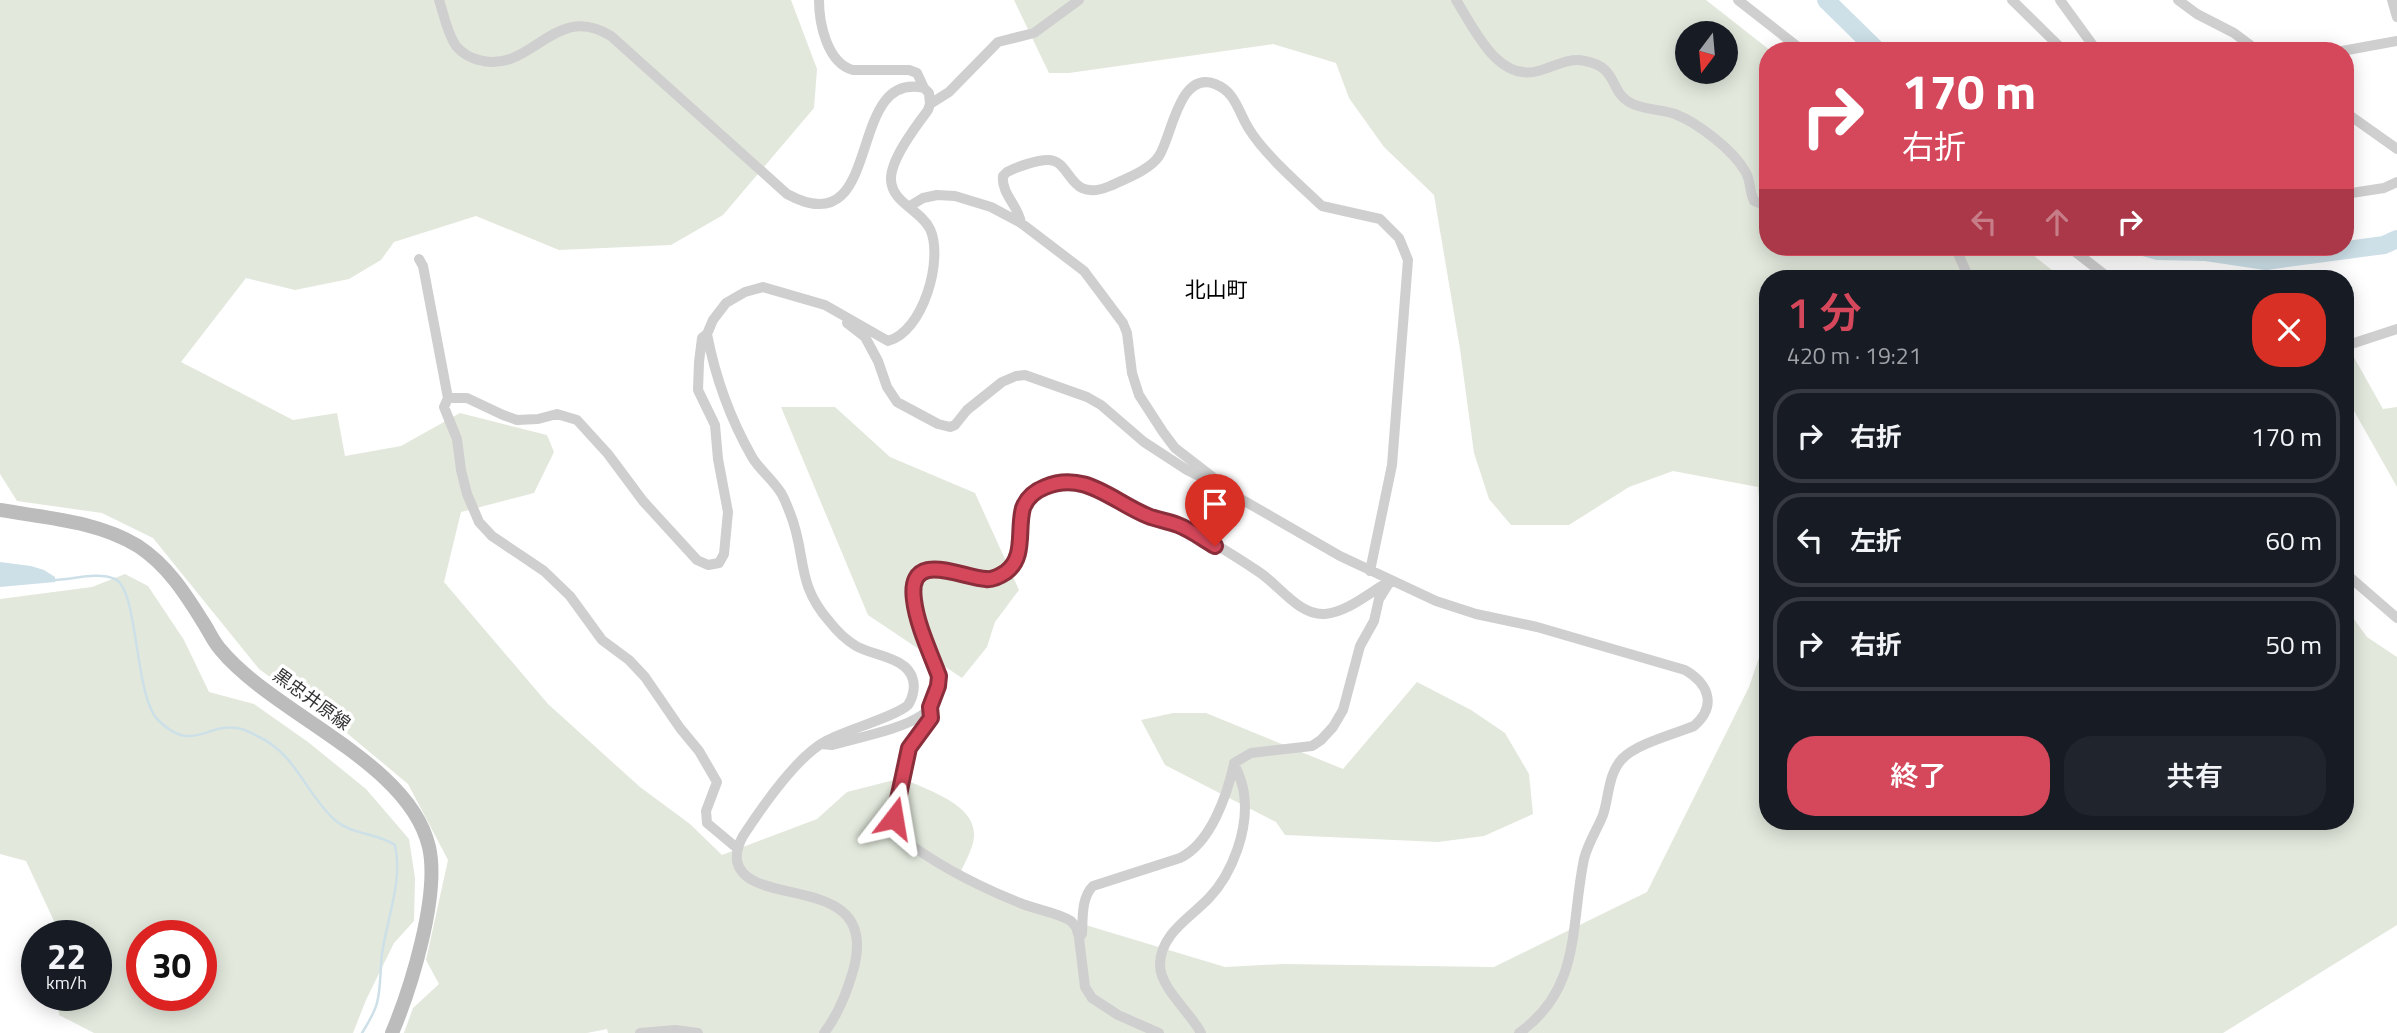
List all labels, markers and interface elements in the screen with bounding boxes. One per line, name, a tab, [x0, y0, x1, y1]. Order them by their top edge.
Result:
north arrow	[1675, 21, 1738, 84]
map controls	[1675, 21, 1738, 84]
text: 170 m	[1902, 53, 2036, 128]
icon: right	[1787, 70, 1878, 161]
text: 右折	[1902, 122, 1966, 170]
icon: left	[1965, 203, 2003, 241]
icon: ahead	[2038, 203, 2076, 241]
icon: right	[2111, 203, 2149, 241]
district label: 北山町	[1185, 273, 1248, 305]
text: 1 分	[1787, 280, 1862, 344]
button: close	[2252, 293, 2326, 367]
text: 420 m · 19:21	[1787, 338, 1922, 373]
icon: right	[1791, 417, 1829, 455]
text: 右折	[1850, 417, 1902, 456]
text: 170 m	[2251, 417, 2322, 456]
pin	[1185, 474, 1245, 546]
icon: arrive	[1196, 485, 1234, 523]
icon: left	[1791, 521, 1829, 559]
text: 左折	[1850, 521, 1902, 560]
text: 60 m	[2265, 521, 2322, 560]
icon: right	[1791, 625, 1829, 663]
text: 右折	[1850, 625, 1902, 664]
text: 50 m	[2265, 625, 2322, 664]
street label: 黒忠井原線	[268, 662, 356, 736]
button: 終了	[1787, 736, 2050, 816]
button: 共有	[2064, 736, 2326, 816]
position arrow	[857, 781, 931, 855]
speed limit sign: 30	[126, 920, 217, 1011]
text: 22	[47, 929, 86, 983]
text: km/h	[46, 969, 87, 996]

